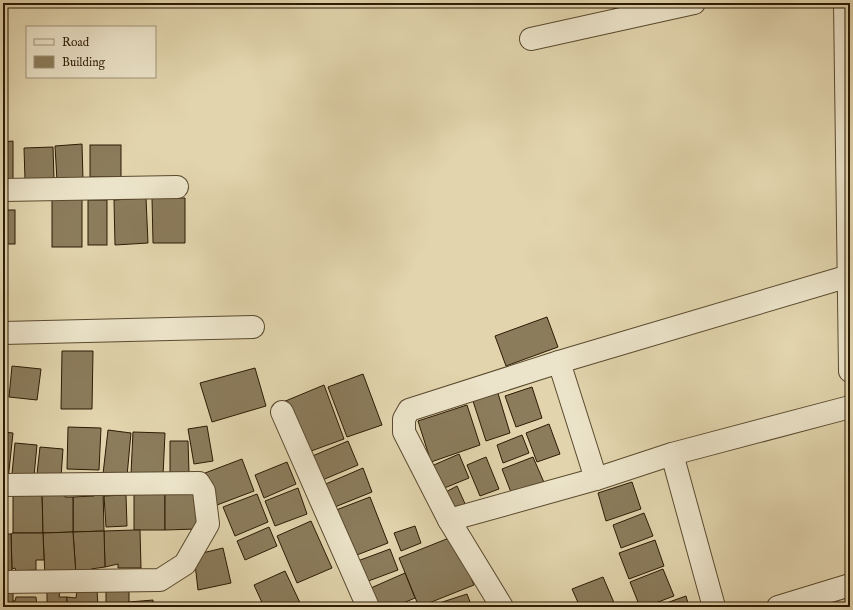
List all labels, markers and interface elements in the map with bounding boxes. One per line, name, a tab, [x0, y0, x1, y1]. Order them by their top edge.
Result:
legend	[26, 26, 156, 78]
text: Road	[62, 35, 90, 50]
text: Building	[62, 55, 106, 70]

